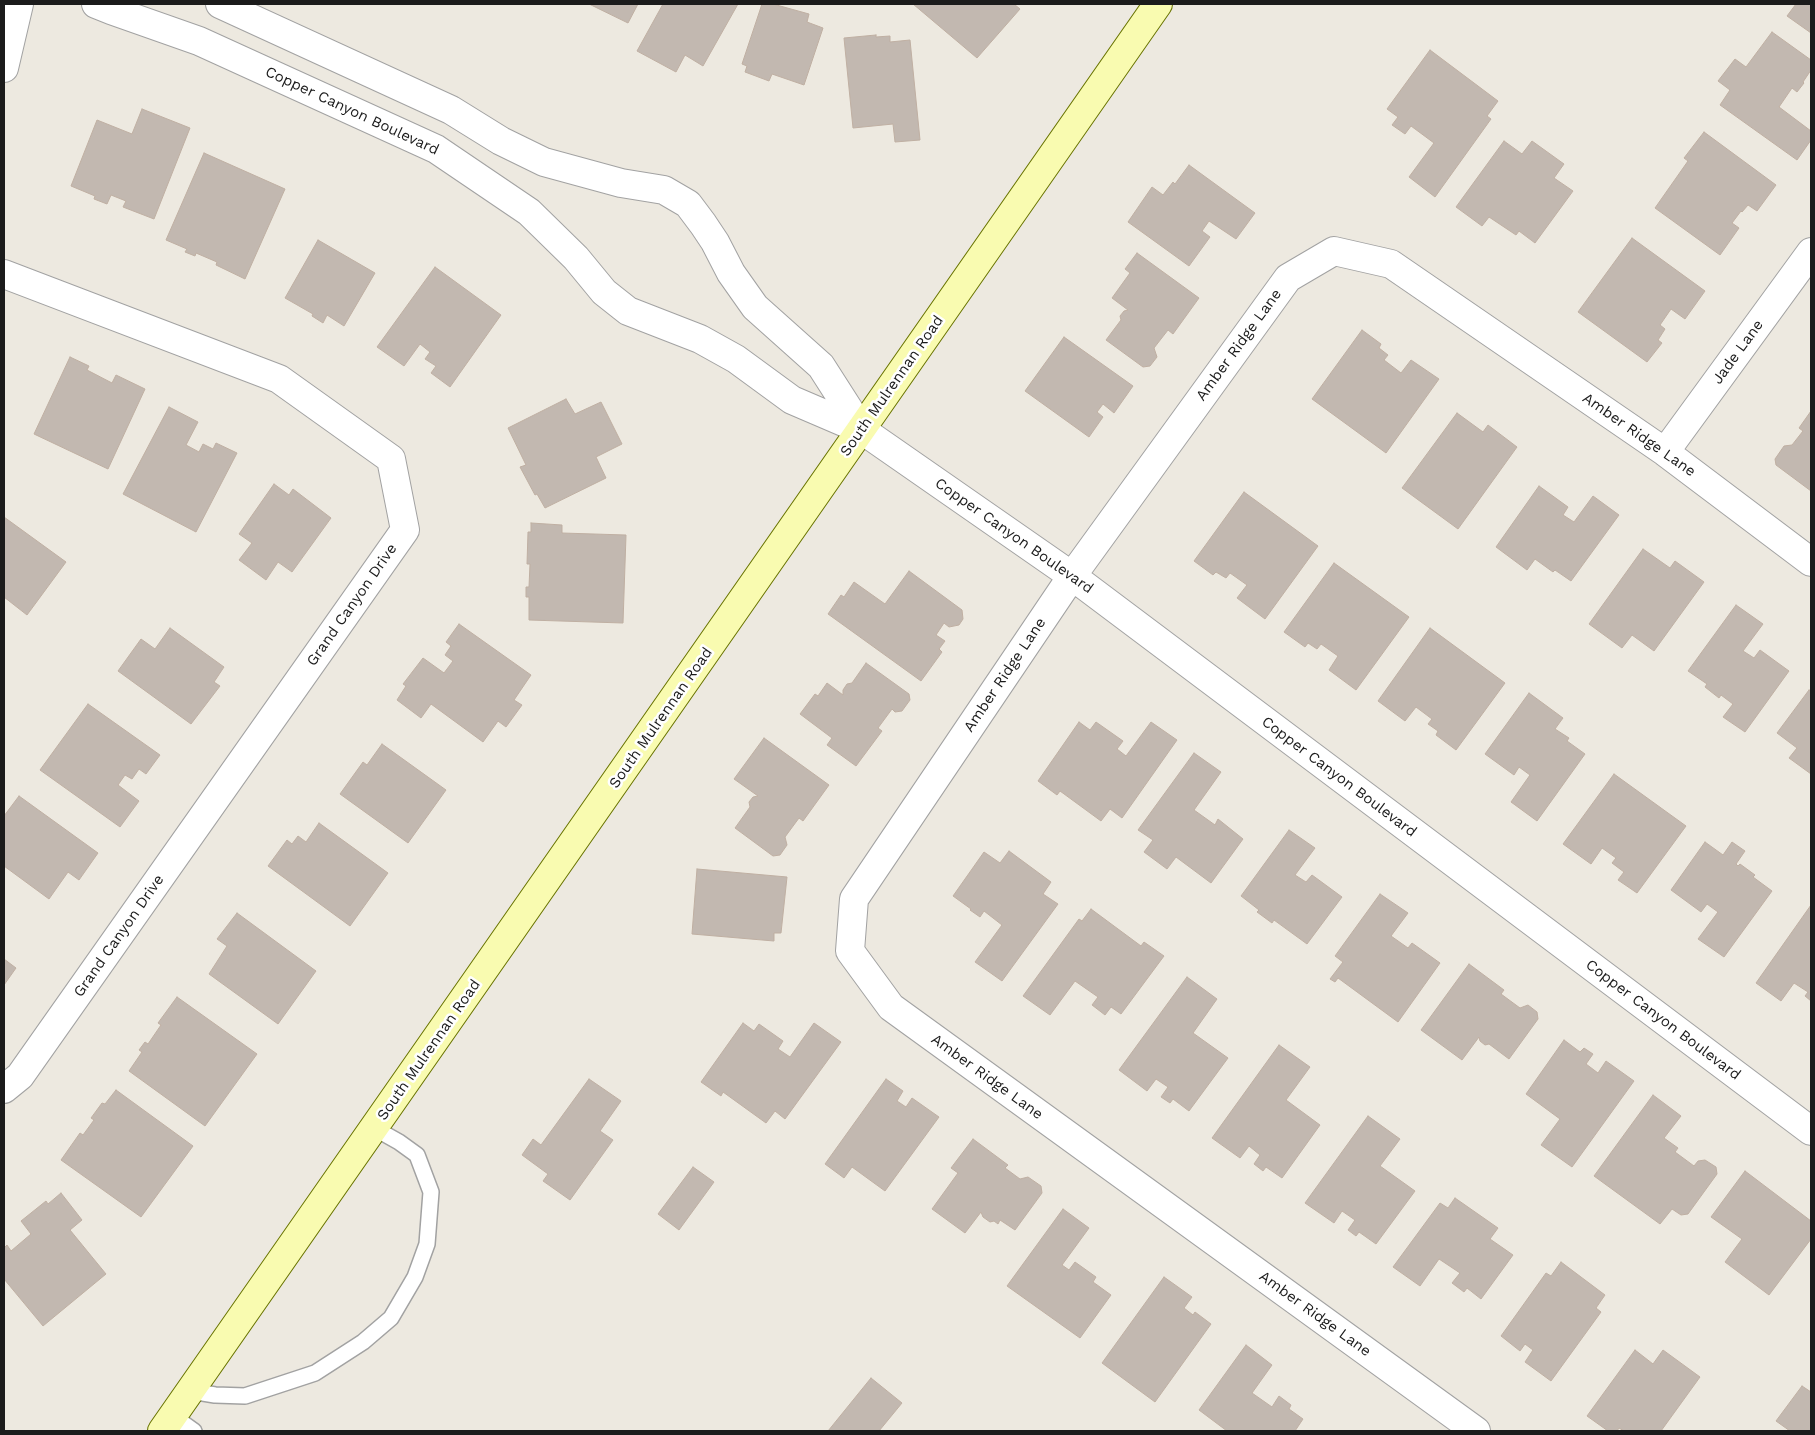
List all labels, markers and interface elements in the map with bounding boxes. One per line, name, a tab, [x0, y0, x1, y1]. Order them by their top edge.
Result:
street label: Copper Canyon Boulevard	[262, 63, 442, 159]
street label: Amber Ridge Lane	[1192, 286, 1286, 404]
street label: South Mulrennan Road	[837, 312, 947, 460]
street label: Jade Lane	[1709, 316, 1767, 388]
street label: Amber Ridge Lane	[1579, 389, 1699, 481]
street label: Copper Canyon Boulevard	[931, 474, 1097, 598]
street label: Grand Canyon Drive	[303, 540, 401, 670]
street label: Amber Ridge Lane	[960, 614, 1050, 736]
street label: South Mulrennan Road	[606, 644, 716, 792]
street label: Copper Canyon Boulevard	[1258, 713, 1420, 841]
street label: Grand Canyon Drive	[70, 871, 168, 1001]
street label: Copper Canyon Boulevard	[1582, 956, 1744, 1084]
street label: South Mulrennan Road	[374, 976, 484, 1124]
street label: Amber Ridge Lane	[928, 1030, 1046, 1124]
street label: Amber Ridge Lane	[1256, 1267, 1374, 1361]

